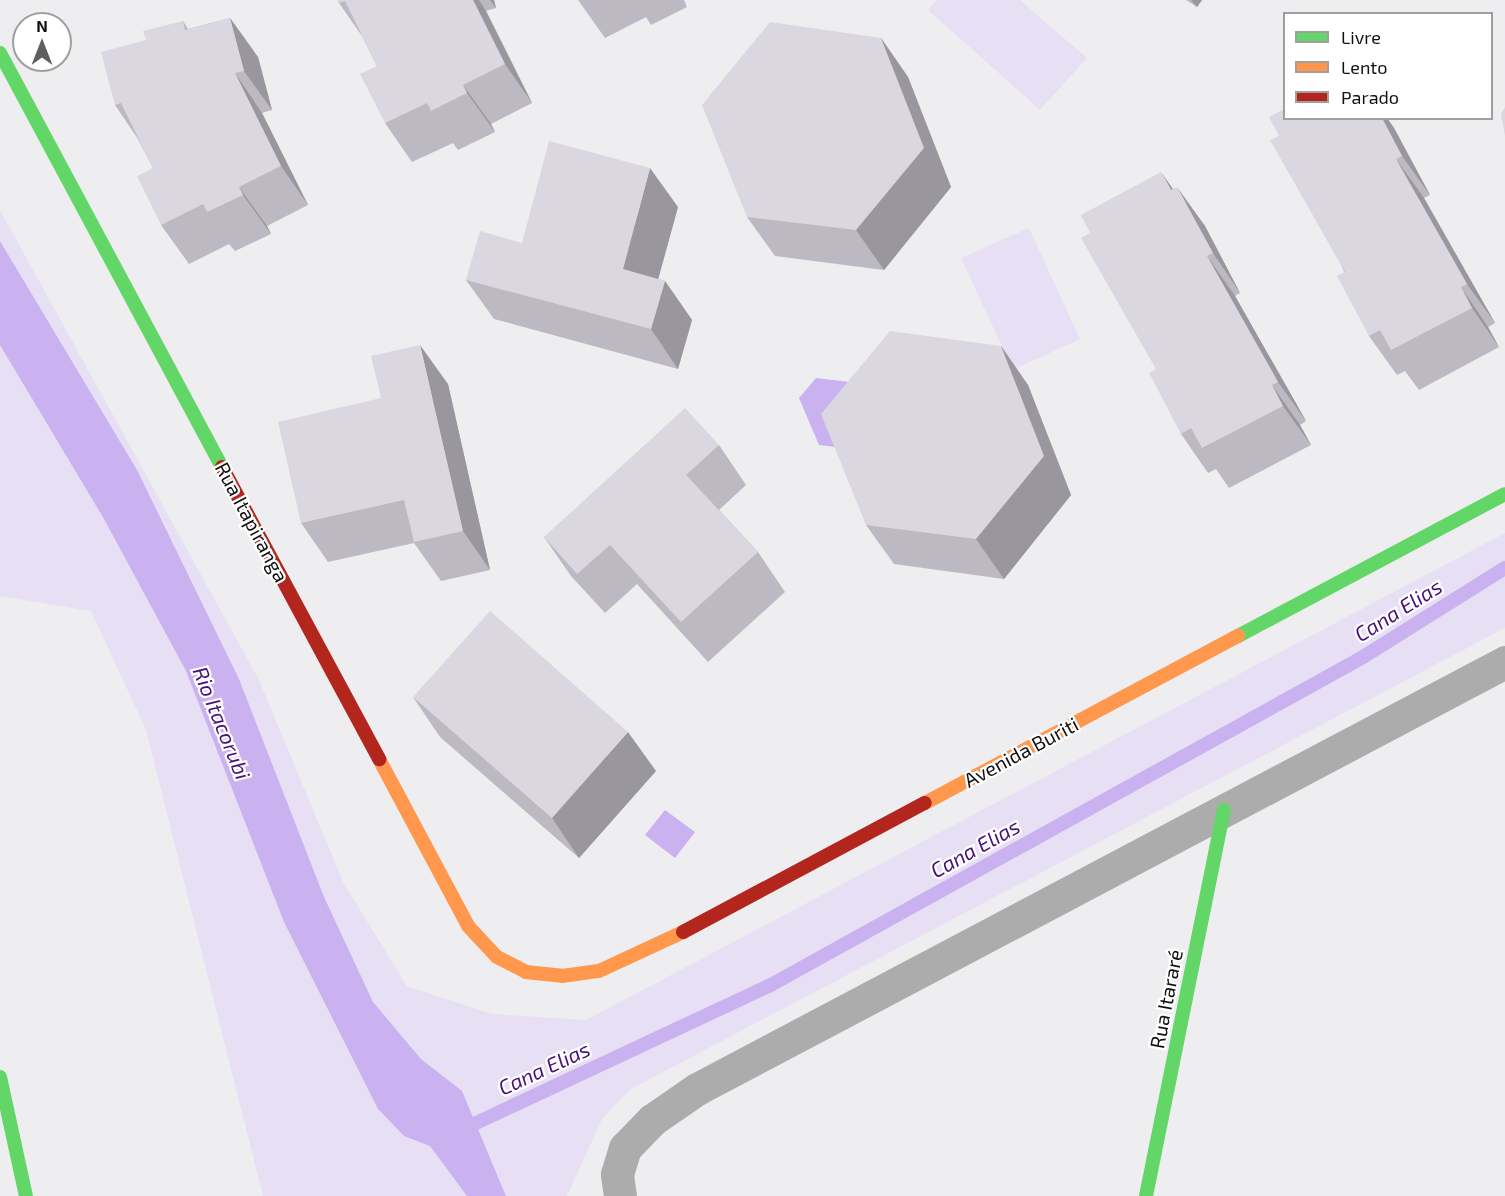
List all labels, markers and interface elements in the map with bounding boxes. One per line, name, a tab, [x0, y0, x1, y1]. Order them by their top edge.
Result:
north arrow	[12, 12, 72, 72]
legend	[1283, 12, 1493, 120]
text: N	[36, 16, 48, 35]
text: Livre	[1341, 26, 1381, 48]
text: Lento	[1341, 56, 1387, 78]
text: Parado	[1341, 86, 1399, 108]
street label: Rua Itapiranga	[210, 458, 294, 586]
water label: Cana Elias	[1350, 573, 1446, 647]
water label: Rio Itacorubi	[188, 663, 256, 783]
street label: Avenida Buriti	[960, 712, 1082, 792]
water label: Cana Elias	[926, 813, 1024, 883]
street label: Rua Itararé	[1145, 947, 1187, 1051]
water label: Cana Elias	[494, 1036, 594, 1100]

